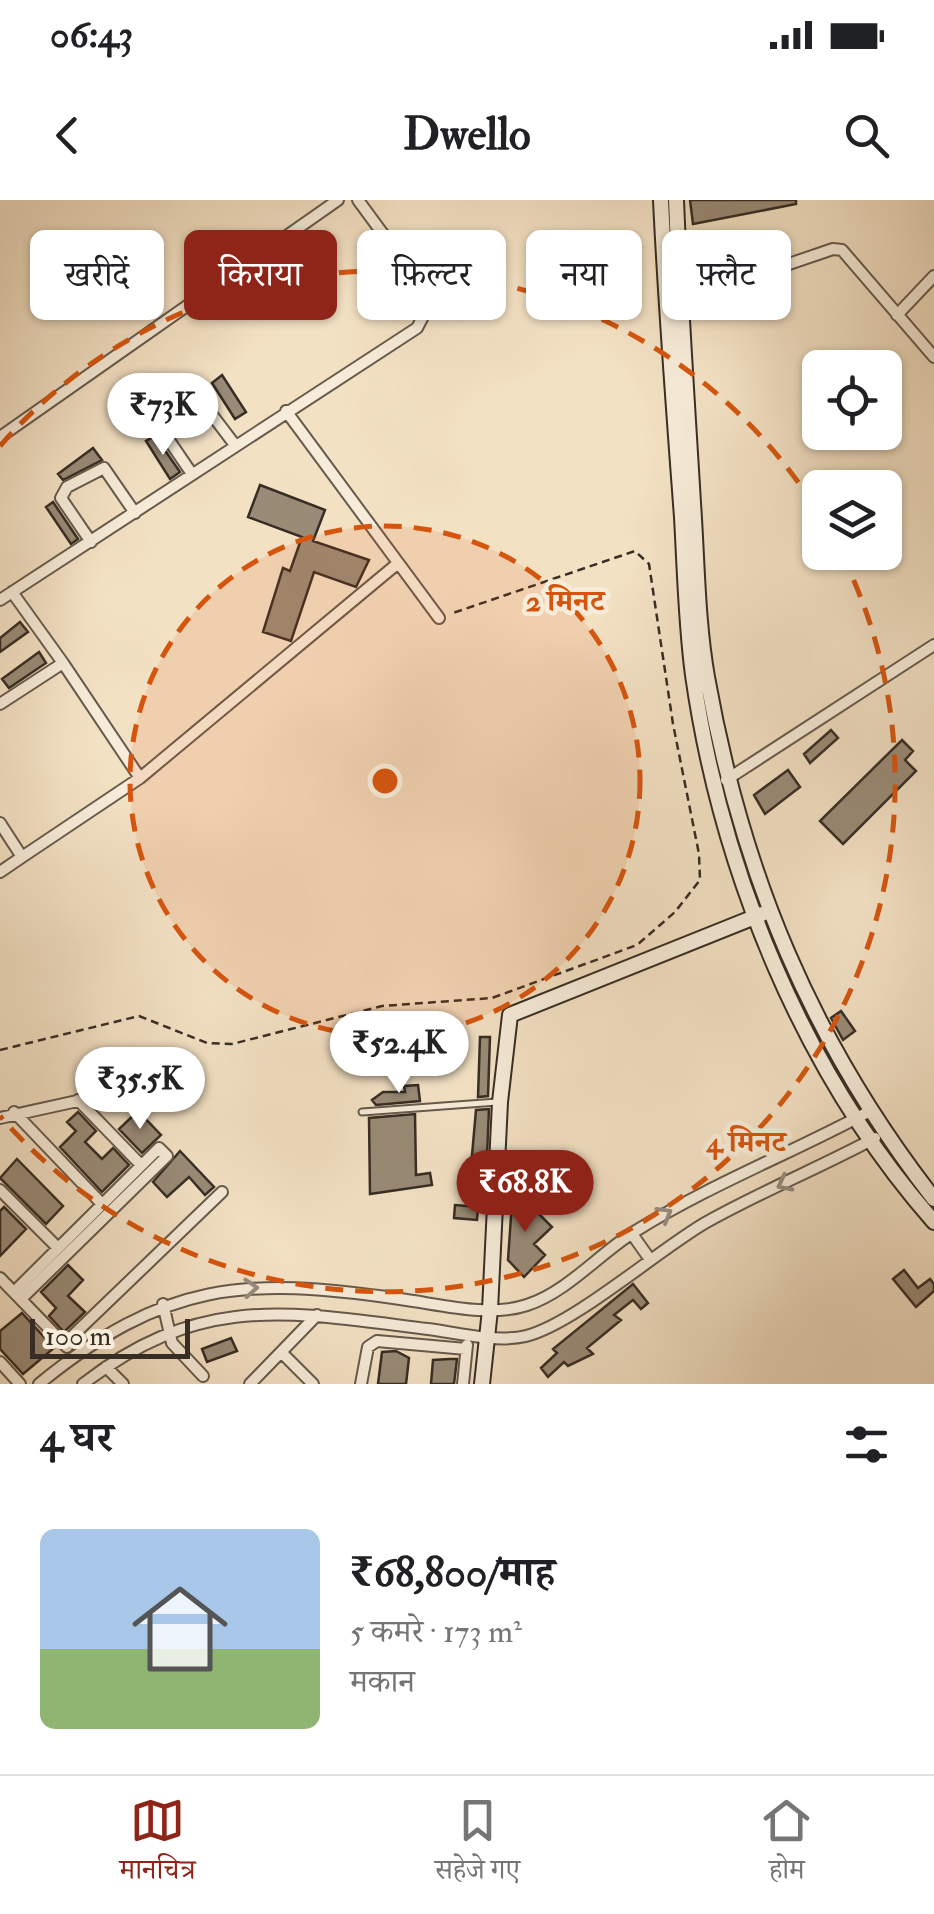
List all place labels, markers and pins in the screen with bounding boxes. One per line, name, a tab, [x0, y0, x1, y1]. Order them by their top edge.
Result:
pin: ₹73K	[104, 373, 222, 458]
centre of rings	[367, 763, 403, 799]
pin: ₹52.4K	[318, 1011, 480, 1096]
pin: ₹35.5K	[59, 1047, 221, 1132]
pin: ₹68.8K	[444, 1150, 606, 1235]

